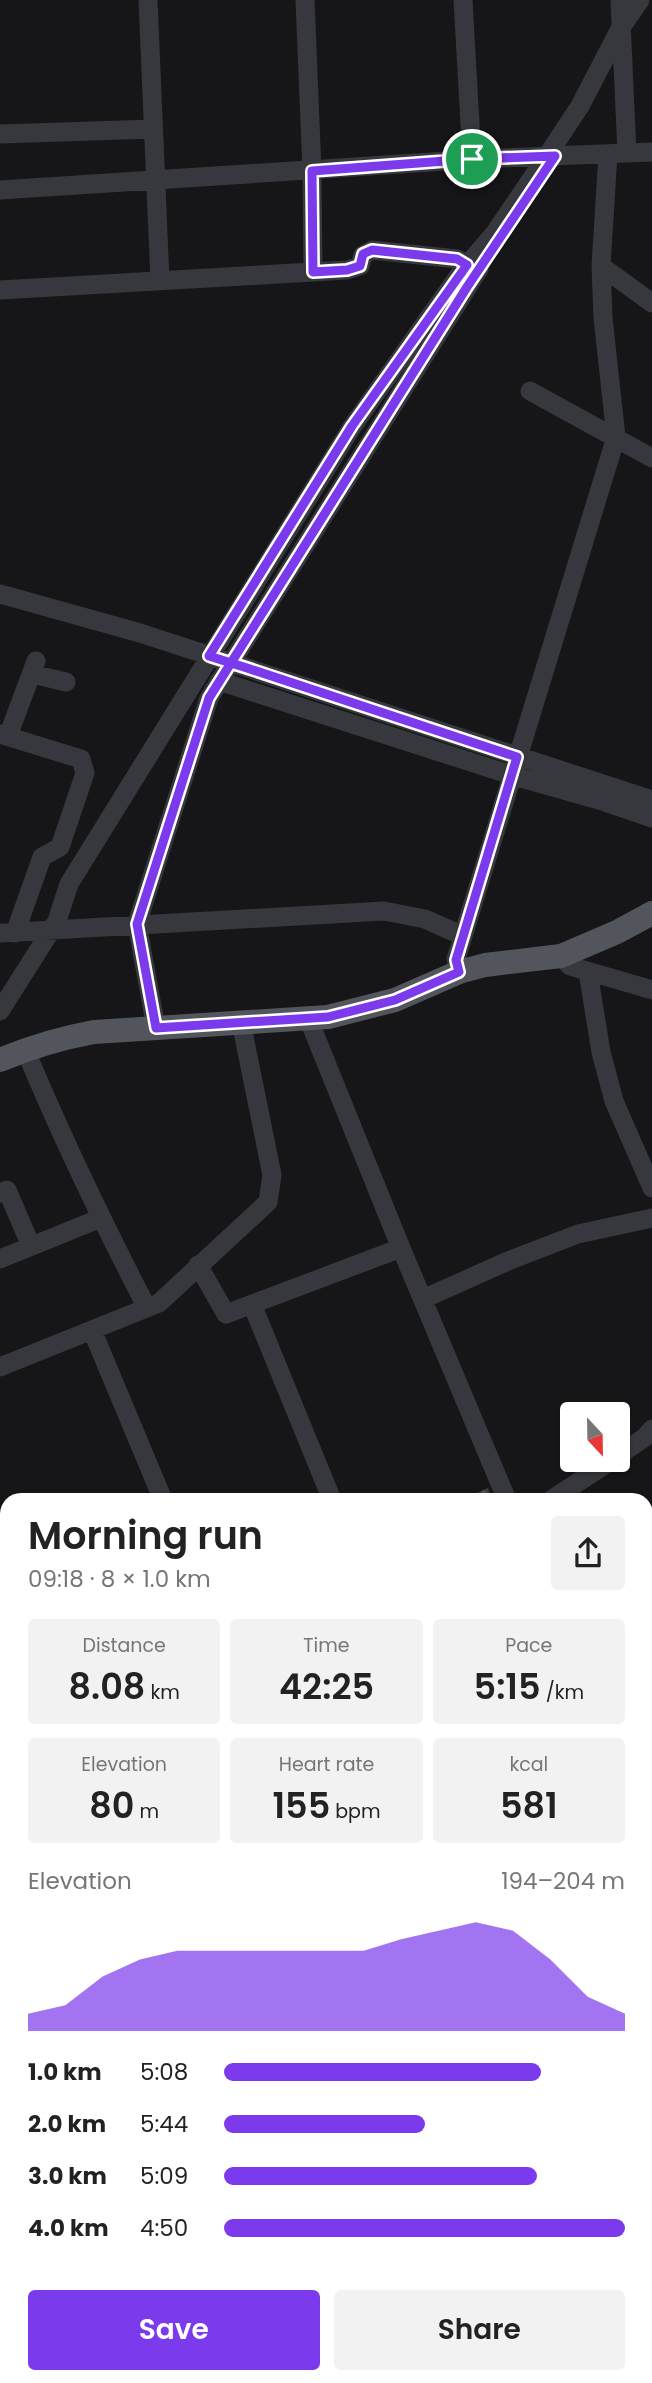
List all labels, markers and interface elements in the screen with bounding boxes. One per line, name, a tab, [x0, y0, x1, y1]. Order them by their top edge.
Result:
pin	[442, 129, 502, 189]
icon: arrive	[453, 140, 491, 178]
north arrow	[560, 1402, 630, 1472]
map controls	[560, 1402, 630, 1472]
text: Morning run	[28, 1509, 263, 1562]
button: share	[551, 1516, 625, 1590]
text: 09:18 · 8 × 1.0 km	[28, 1563, 211, 1595]
text: Distance	[83, 1632, 166, 1659]
text: Time	[303, 1632, 350, 1659]
text: Pace	[505, 1632, 552, 1659]
text: 8.08	[69, 1662, 145, 1711]
text: 42:25	[279, 1662, 374, 1711]
text: 5:15	[474, 1662, 541, 1711]
text: km	[145, 1679, 180, 1706]
text: /km	[541, 1679, 584, 1706]
text: Elevation	[81, 1751, 167, 1778]
text: Heart rate	[279, 1751, 374, 1778]
text: kcal	[509, 1751, 548, 1778]
text: 80	[89, 1781, 134, 1830]
text: 155	[272, 1781, 330, 1830]
text: 581	[500, 1781, 558, 1830]
text: m	[134, 1798, 159, 1825]
text: bpm	[330, 1798, 381, 1825]
text: Elevation	[28, 1865, 132, 1897]
text: 194–204 m	[501, 1865, 625, 1897]
text: 1.0 km	[28, 2056, 102, 2088]
text: 5:08	[140, 2056, 188, 2088]
text: 2.0 km	[28, 2108, 106, 2140]
text: 5:44	[140, 2108, 188, 2140]
text: 3.0 km	[28, 2160, 107, 2192]
text: 5:09	[140, 2160, 188, 2192]
text: 4.0 km	[28, 2212, 109, 2244]
text: 4:50	[140, 2212, 188, 2244]
button: Save	[28, 2290, 320, 2370]
button: Share	[334, 2290, 625, 2370]

